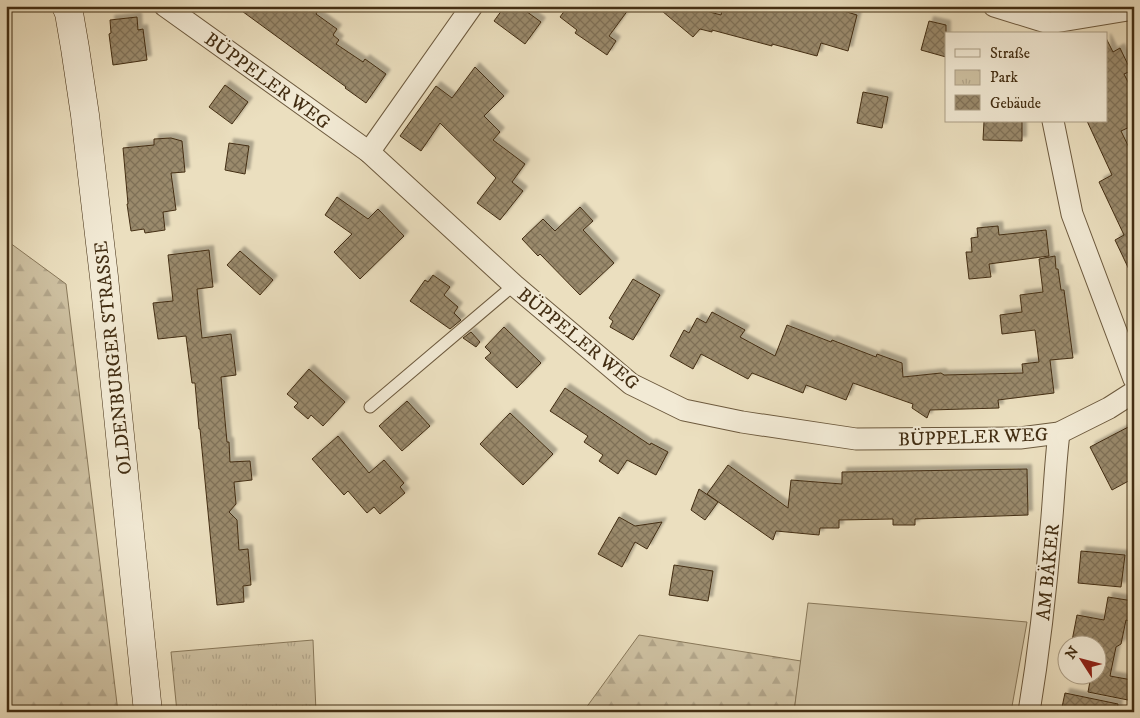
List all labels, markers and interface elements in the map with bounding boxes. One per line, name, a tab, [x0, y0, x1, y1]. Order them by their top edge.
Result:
street label: BÜPPELER WEG	[200, 27, 335, 135]
legend	[945, 32, 1108, 122]
text: Straße	[990, 44, 1030, 63]
text: Park	[990, 68, 1019, 87]
text: Gebäude	[990, 94, 1041, 113]
street label: OLDENBURGER STRASSE	[90, 240, 137, 476]
street label: BÜPPELER WEG	[512, 282, 644, 395]
street label: BÜPPELER WEG	[898, 422, 1048, 452]
street label: AM BÄKER	[1031, 522, 1065, 622]
north arrow	[1058, 636, 1108, 686]
text: N	[1062, 643, 1083, 663]

